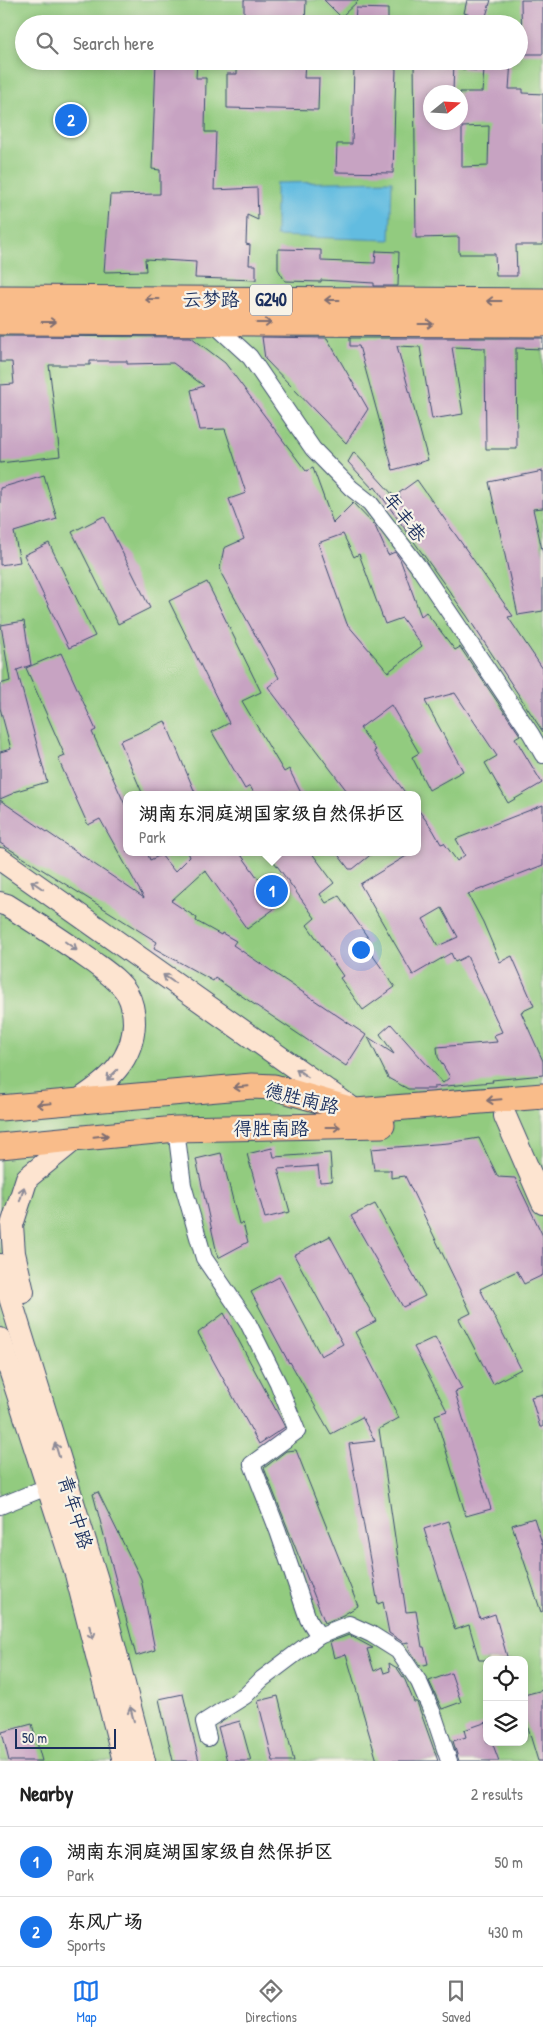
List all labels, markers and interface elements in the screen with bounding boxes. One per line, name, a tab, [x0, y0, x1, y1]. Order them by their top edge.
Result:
search box	[15, 15, 528, 70]
icon: search	[33, 29, 61, 57]
text: Search here	[73, 30, 154, 56]
north arrow	[423, 85, 468, 130]
pin: 2	[55, 101, 87, 139]
road number: G240	[250, 284, 292, 316]
street label: 云梦路	[182, 286, 240, 312]
one-way arrow	[144, 294, 160, 304]
one-way arrow	[324, 295, 340, 305]
one-way arrow	[487, 296, 503, 306]
one-way arrow	[40, 317, 56, 327]
one-way arrow	[255, 318, 271, 328]
one-way arrow	[418, 319, 434, 329]
street label: 年丰巷	[377, 487, 433, 547]
popup	[123, 791, 421, 856]
text: 湖南东洞庭湖国家级自然保护区	[139, 800, 405, 826]
text: Park	[139, 826, 166, 848]
pin: 1	[256, 872, 288, 910]
one-way arrow	[30, 880, 44, 890]
your location	[348, 937, 374, 963]
one-way arrow	[64, 941, 78, 951]
one-way arrow	[162, 974, 176, 984]
one-way arrow	[295, 1068, 309, 1078]
one-way arrow	[106, 1069, 118, 1081]
street label: 德胜南路	[262, 1076, 342, 1120]
one-way arrow	[233, 1082, 249, 1092]
one-way arrow	[487, 1095, 503, 1105]
one-way arrow	[36, 1099, 52, 1108]
street label: 得胜南路	[233, 1115, 309, 1141]
one-way arrow	[324, 1122, 341, 1132]
one-way arrow	[92, 1131, 108, 1141]
one-way arrow	[18, 1187, 27, 1202]
one-way arrow	[51, 1442, 61, 1458]
street label: 青年中路	[52, 1472, 100, 1552]
one-way arrow	[86, 1624, 96, 1640]
map controls	[483, 1656, 528, 1746]
button: locate	[483, 1656, 528, 1701]
button: layers	[483, 1701, 528, 1746]
one-way arrow	[127, 1706, 136, 1722]
scale bar	[15, 1726, 116, 1749]
text: 50 m	[22, 1728, 47, 1747]
text: Nearby	[20, 1779, 73, 1808]
text: 2 results	[471, 1783, 523, 1805]
text: 湖南东洞庭湖国家级自然保护区	[67, 1838, 333, 1864]
text: 1	[33, 1851, 39, 1873]
text: 50 m	[495, 1851, 523, 1873]
text: Park	[67, 1864, 94, 1886]
text: 东风广场	[67, 1908, 143, 1934]
text: 2	[32, 1921, 40, 1943]
text: 430 m	[488, 1921, 523, 1943]
text: Sports	[67, 1934, 105, 1956]
tab: Map	[72, 1977, 100, 2026]
tab: Directions	[245, 1977, 297, 2026]
tab: Saved	[442, 1977, 471, 2026]

